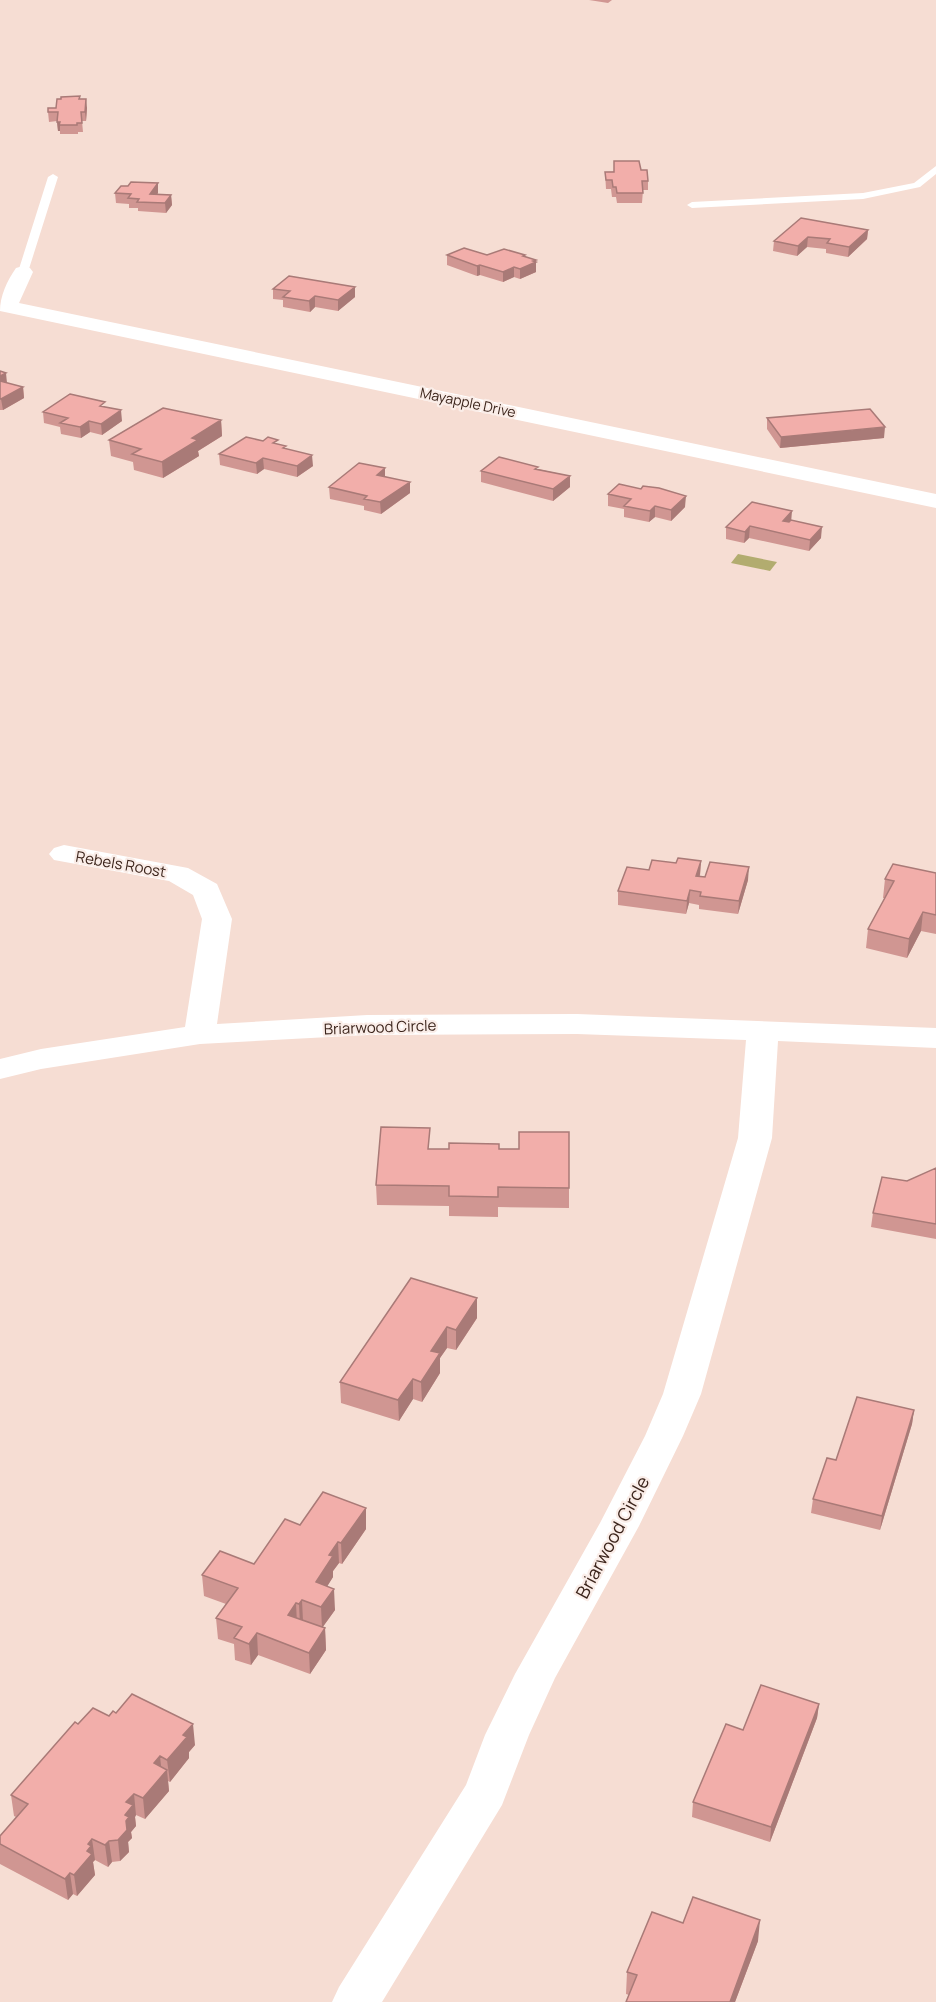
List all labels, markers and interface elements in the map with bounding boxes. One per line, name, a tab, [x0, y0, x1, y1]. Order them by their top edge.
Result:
street label: Mayapple Drive	[418, 383, 518, 421]
street label: Rebels Roost	[74, 846, 168, 882]
street label: Briarwood Circle	[323, 1015, 437, 1039]
street label: Briarwood Circle	[570, 1472, 654, 1602]

